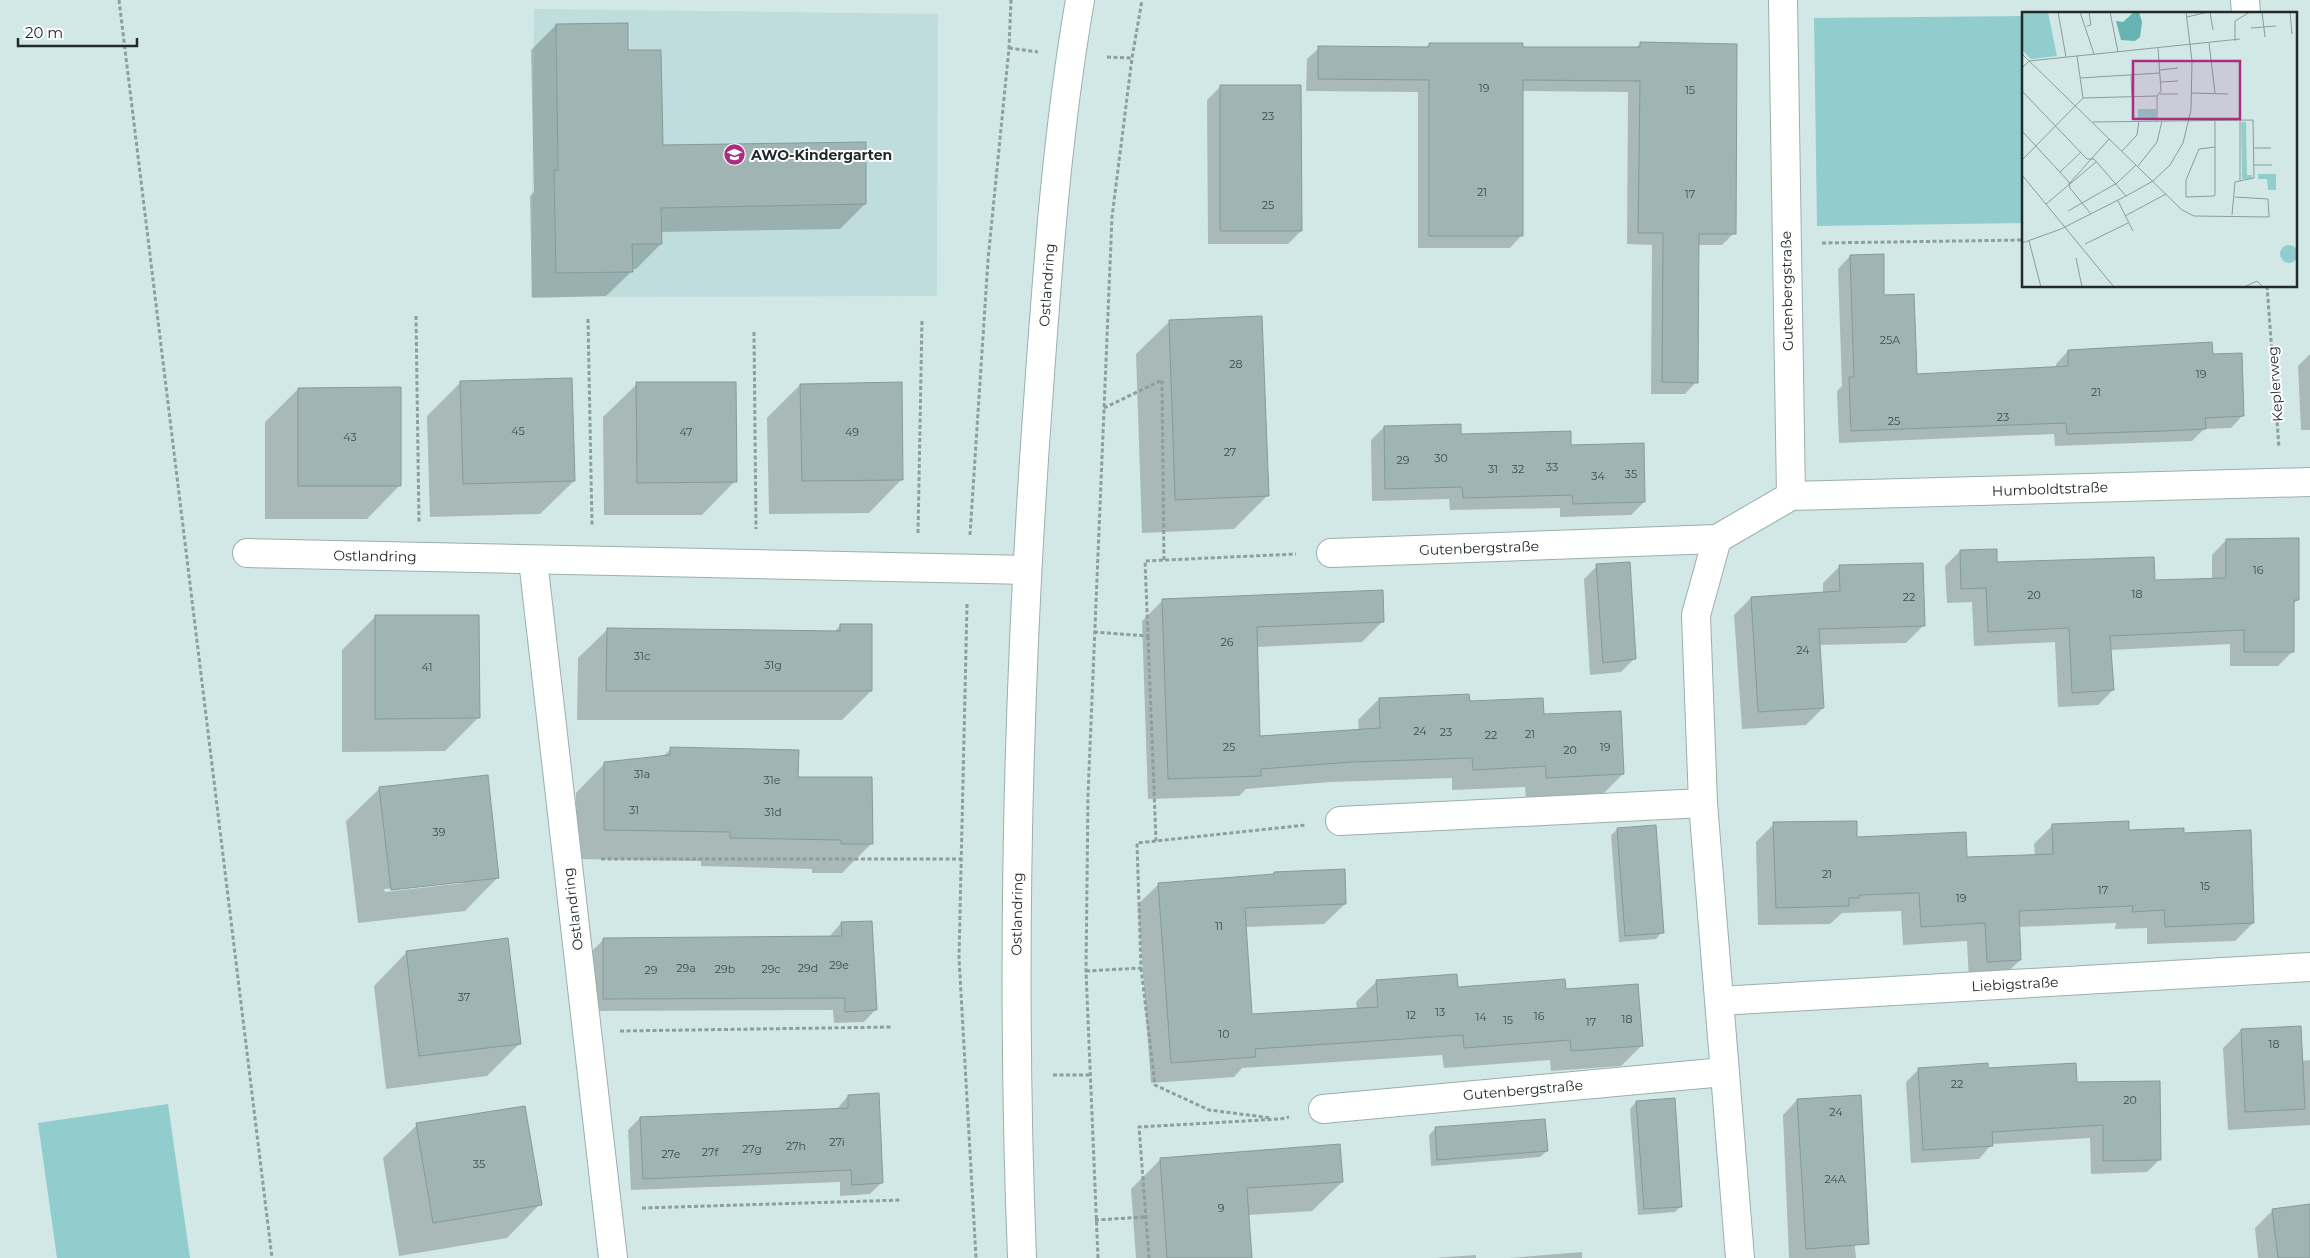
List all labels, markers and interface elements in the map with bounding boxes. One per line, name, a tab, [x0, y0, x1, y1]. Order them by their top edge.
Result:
inset map	[2022, 12, 2298, 288]
scale bar	[18, 15, 136, 47]
text: 20 m	[25, 23, 63, 42]
house number: 19	[1479, 81, 1490, 95]
house number: 15	[1685, 83, 1695, 97]
house number: 23	[1262, 109, 1274, 123]
school or university icon: AWO-Kindergarten	[723, 143, 747, 167]
place label: AWO-Kindergarten	[750, 146, 892, 164]
house number: 21	[1477, 185, 1487, 199]
house number: 17	[1685, 187, 1695, 201]
house number: 25	[1262, 198, 1274, 212]
street label: Gutenbergstraße	[1777, 231, 1797, 351]
street label: Ostlandring	[1035, 243, 1059, 327]
house number: 25A	[1880, 333, 1900, 347]
street label: Keplerweg	[2263, 346, 2287, 422]
house number: 28	[1229, 357, 1243, 371]
house number: 19	[2196, 367, 2207, 381]
house number: 21	[2091, 385, 2101, 399]
house number: 23	[1997, 410, 2009, 424]
house number: 25	[1888, 414, 1900, 428]
house number: 45	[511, 424, 525, 438]
house number: 47	[679, 425, 693, 439]
house number: 49	[845, 425, 859, 439]
house number: 43	[343, 430, 357, 444]
house number: 27	[1224, 445, 1236, 459]
house number: 30	[1434, 451, 1448, 465]
house number: 29	[1397, 453, 1410, 467]
house number: 33	[1546, 460, 1558, 474]
house number: 31	[1488, 462, 1498, 476]
house number: 32	[1512, 462, 1524, 476]
house number: 35	[1625, 467, 1637, 481]
house number: 34	[1591, 469, 1605, 483]
street label: Humboldtstraße	[1992, 478, 2108, 500]
street label: Gutenbergstraße	[1419, 537, 1539, 559]
street label: Ostlandring	[333, 546, 417, 566]
house number: 16	[2253, 563, 2264, 577]
house number: 18	[2132, 587, 2143, 601]
house number: 20	[2027, 588, 2041, 602]
house number: 22	[1903, 590, 1915, 604]
house number: 26	[1221, 635, 1234, 649]
house number: 24	[1796, 643, 1810, 657]
house number: 31c	[634, 649, 650, 663]
house number: 31g	[764, 658, 782, 672]
house number: 41	[422, 660, 432, 674]
house number: 24	[1413, 724, 1427, 738]
house number: 23	[1440, 725, 1452, 739]
house number: 21	[1525, 727, 1535, 741]
house number: 22	[1485, 728, 1497, 742]
house number: 25	[1223, 740, 1235, 754]
house number: 19	[1600, 740, 1611, 754]
house number: 20	[1563, 743, 1577, 757]
house number: 31a	[634, 767, 650, 781]
house number: 31e	[764, 773, 781, 787]
house number: 31	[629, 803, 639, 817]
house number: 31d	[764, 805, 782, 819]
house number: 39	[433, 825, 446, 839]
street label: Ostlandring	[559, 866, 587, 952]
house number: 21	[1822, 867, 1832, 881]
street label: Ostlandring	[1007, 872, 1027, 956]
house number: 15	[2200, 879, 2210, 893]
house number: 17	[2098, 883, 2108, 897]
house number: 19	[1956, 891, 1967, 905]
house number: 11	[1215, 919, 1223, 933]
house number: 29e	[829, 958, 849, 972]
house number: 29a	[676, 961, 696, 975]
house number: 29d	[798, 961, 818, 975]
house number: 29b	[715, 962, 735, 976]
house number: 29c	[761, 962, 781, 976]
house number: 29	[645, 963, 658, 977]
street label: Liebigstraße	[1971, 973, 2059, 995]
house number: 37	[458, 990, 470, 1004]
house number: 13	[1435, 1005, 1445, 1019]
house number: 12	[1406, 1008, 1416, 1022]
house number: 16	[1534, 1009, 1545, 1023]
house number: 14	[1475, 1010, 1487, 1024]
house number: 18	[1622, 1012, 1633, 1026]
house number: 15	[1503, 1013, 1513, 1027]
house number: 17	[1586, 1015, 1596, 1029]
house number: 10	[1218, 1027, 1230, 1041]
house number: 18	[2269, 1037, 2280, 1051]
street label: Gutenbergstraße	[1462, 1076, 1584, 1104]
house number: 22	[1951, 1077, 1963, 1091]
house number: 20	[2123, 1093, 2137, 1107]
house number: 24	[1829, 1105, 1843, 1119]
house number: 27i	[829, 1135, 845, 1149]
house number: 27h	[786, 1139, 806, 1153]
house number: 27g	[742, 1142, 762, 1156]
house number: 27f	[702, 1145, 719, 1159]
house number: 27e	[662, 1147, 681, 1161]
house number: 35	[473, 1157, 485, 1171]
house number: 24A	[1824, 1172, 1846, 1186]
house number: 9	[1218, 1201, 1225, 1215]

